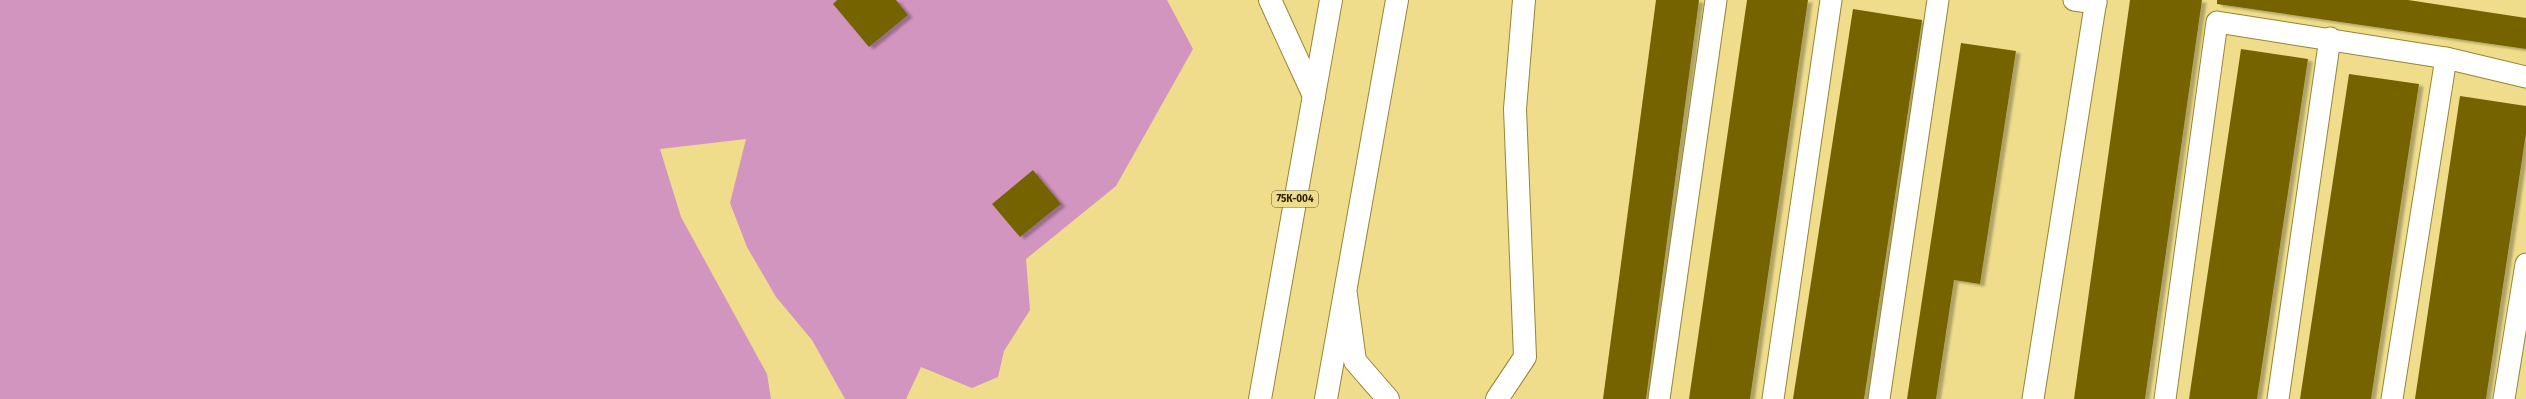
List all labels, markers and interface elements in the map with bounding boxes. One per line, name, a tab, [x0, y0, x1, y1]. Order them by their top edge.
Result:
road number: 75К-004	[1272, 191, 1318, 207]

